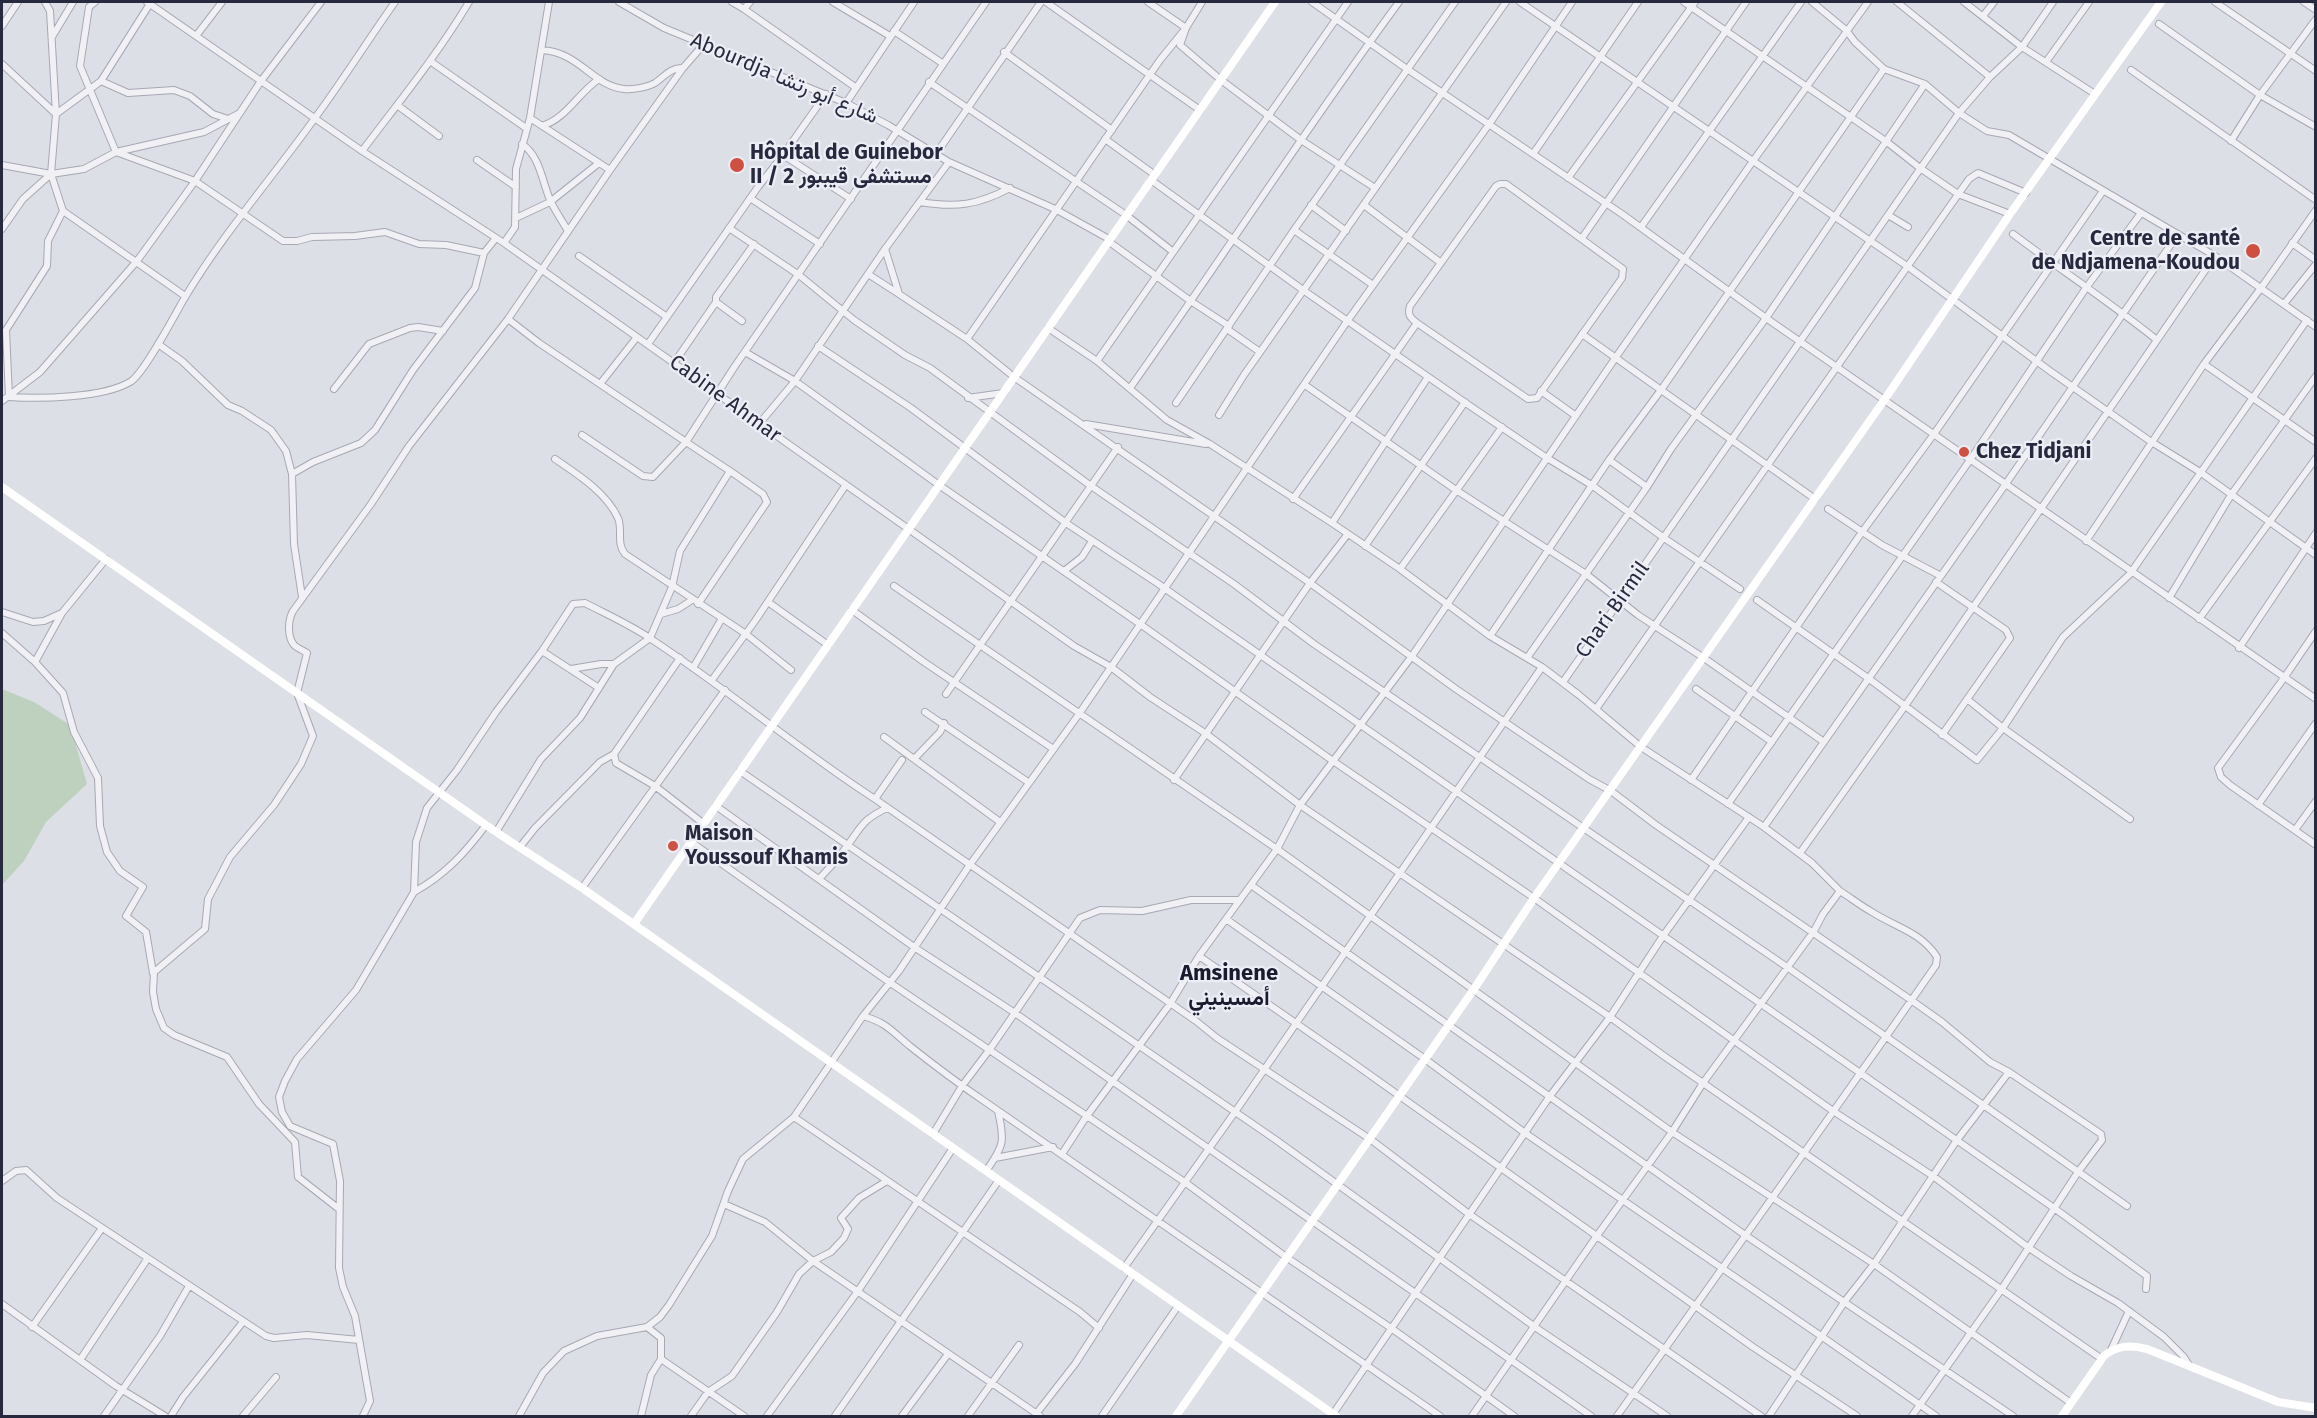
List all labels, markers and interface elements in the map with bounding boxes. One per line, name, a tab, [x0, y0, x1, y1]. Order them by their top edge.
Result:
street label: Abourdja شارع أبو رتشا	[687, 28, 881, 130]
place label: Hôpital de Guinebor II / مستشفى قيببور 2	[750, 140, 943, 190]
marker: Hôpital de Guinebor II / مستشفى قيببور 2	[728, 156, 746, 174]
place label: Centre de santé de Ndjamena-Koudou	[2031, 226, 2240, 276]
marker: Centre de santé de Ndjamena-Koudou	[2244, 242, 2262, 260]
street label: Cabine Ahmar	[664, 350, 786, 448]
place label: Chez Tidjani	[1976, 439, 2091, 465]
marker: Chez Tidjani	[1957, 445, 1971, 459]
street label: Chari Birmil	[1571, 557, 1655, 663]
place label: Maison Youssouf Khamis	[685, 821, 848, 871]
marker: Maison Youssouf Khamis	[666, 839, 680, 853]
district label: Amsinene أمسينيني	[1180, 961, 1278, 1012]

